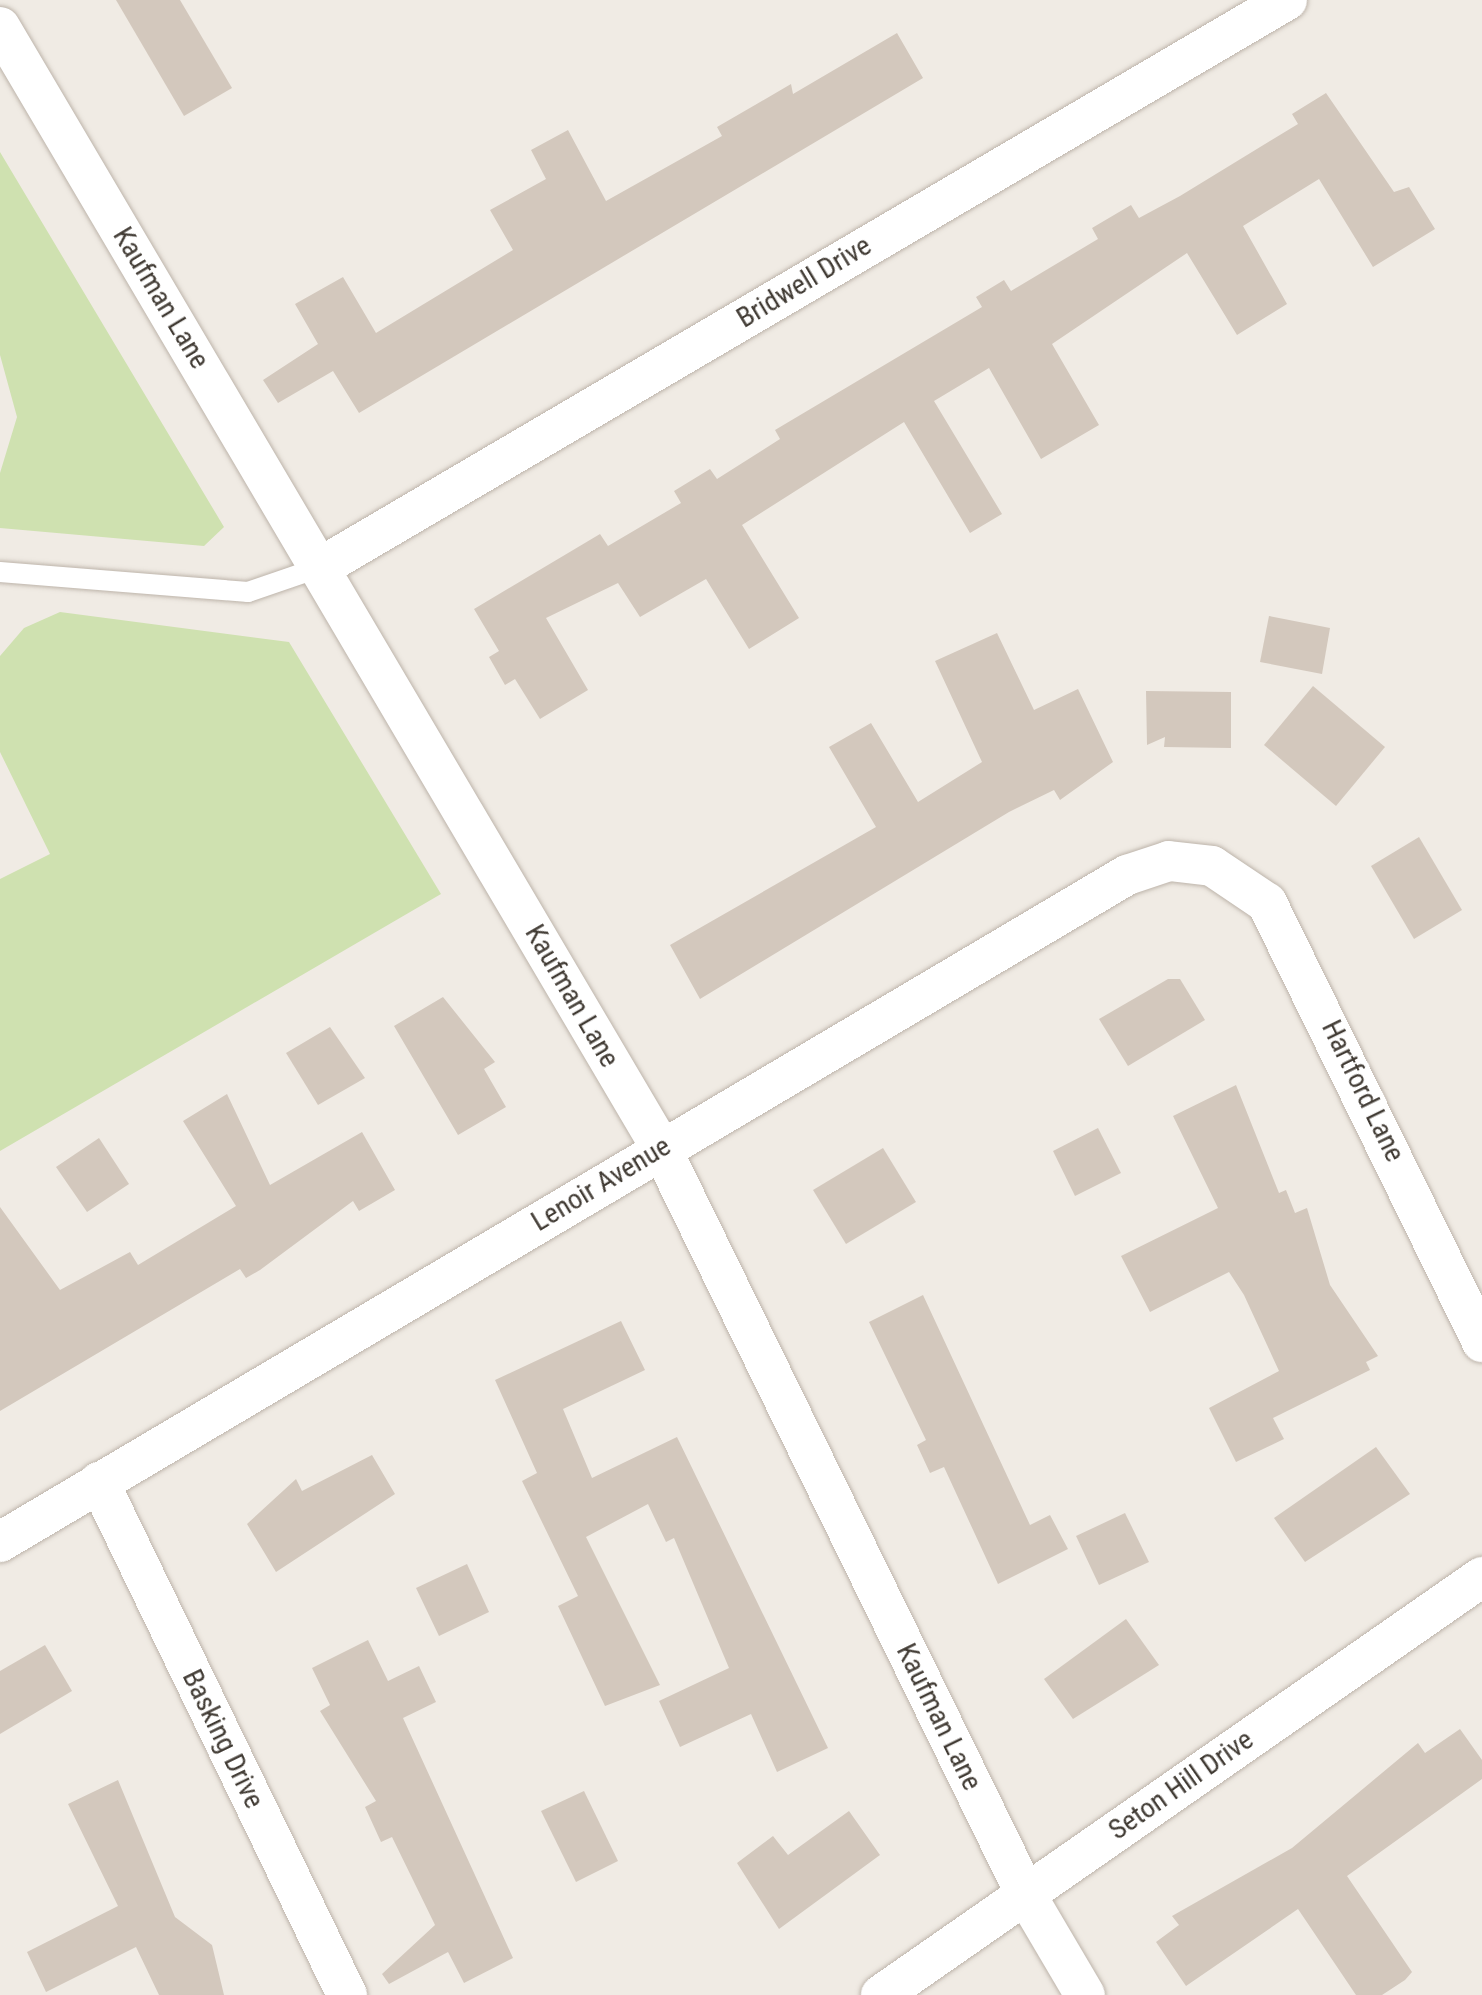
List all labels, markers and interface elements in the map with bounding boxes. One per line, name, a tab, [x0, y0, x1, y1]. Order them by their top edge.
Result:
street label: Kaufman Lane	[106, 221, 216, 375]
street label: Bridwell Drive	[731, 229, 877, 335]
street label: Kaufman Lane	[518, 919, 626, 1073]
street label: Hartford Lane	[1314, 1015, 1412, 1167]
street label: Lenoir Avenue	[525, 1129, 677, 1239]
street label: Kaufman Lane	[889, 1638, 989, 1796]
street label: Basking Drive	[175, 1664, 271, 1814]
street label: Seton Hill Drive	[1102, 1723, 1260, 1847]

